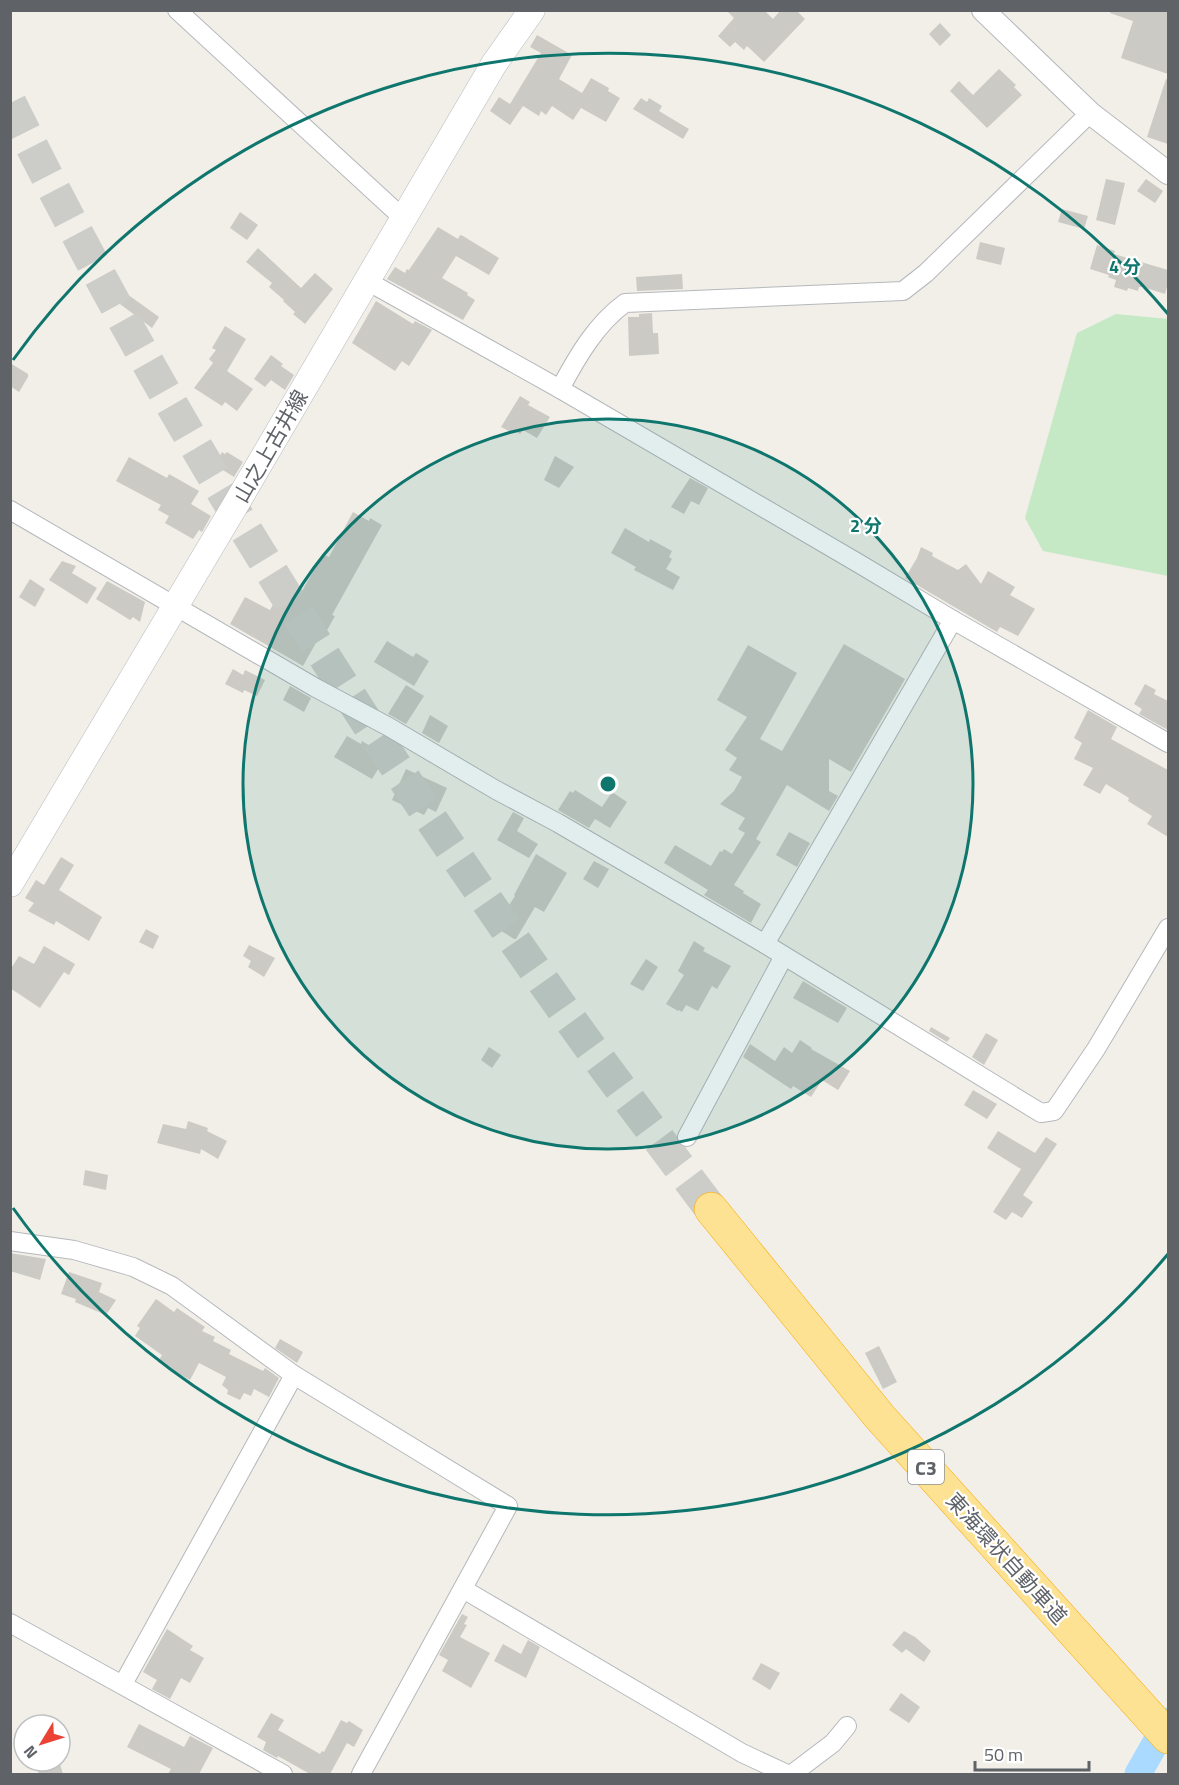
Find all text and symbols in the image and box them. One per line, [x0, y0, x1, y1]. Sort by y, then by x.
text: 4 分 [1109, 253, 1141, 280]
street label: 山之上古井線 [225, 383, 315, 509]
text: 2 分 [850, 512, 882, 539]
centre of rings [598, 774, 618, 794]
road number: C3 [908, 1450, 944, 1484]
street label: 東海環状自動車道 [939, 1485, 1075, 1631]
north arrow [12, 1713, 72, 1773]
scale bar [975, 1734, 1089, 1772]
text: N [17, 1740, 43, 1764]
text: 50 m [984, 1741, 1023, 1768]

